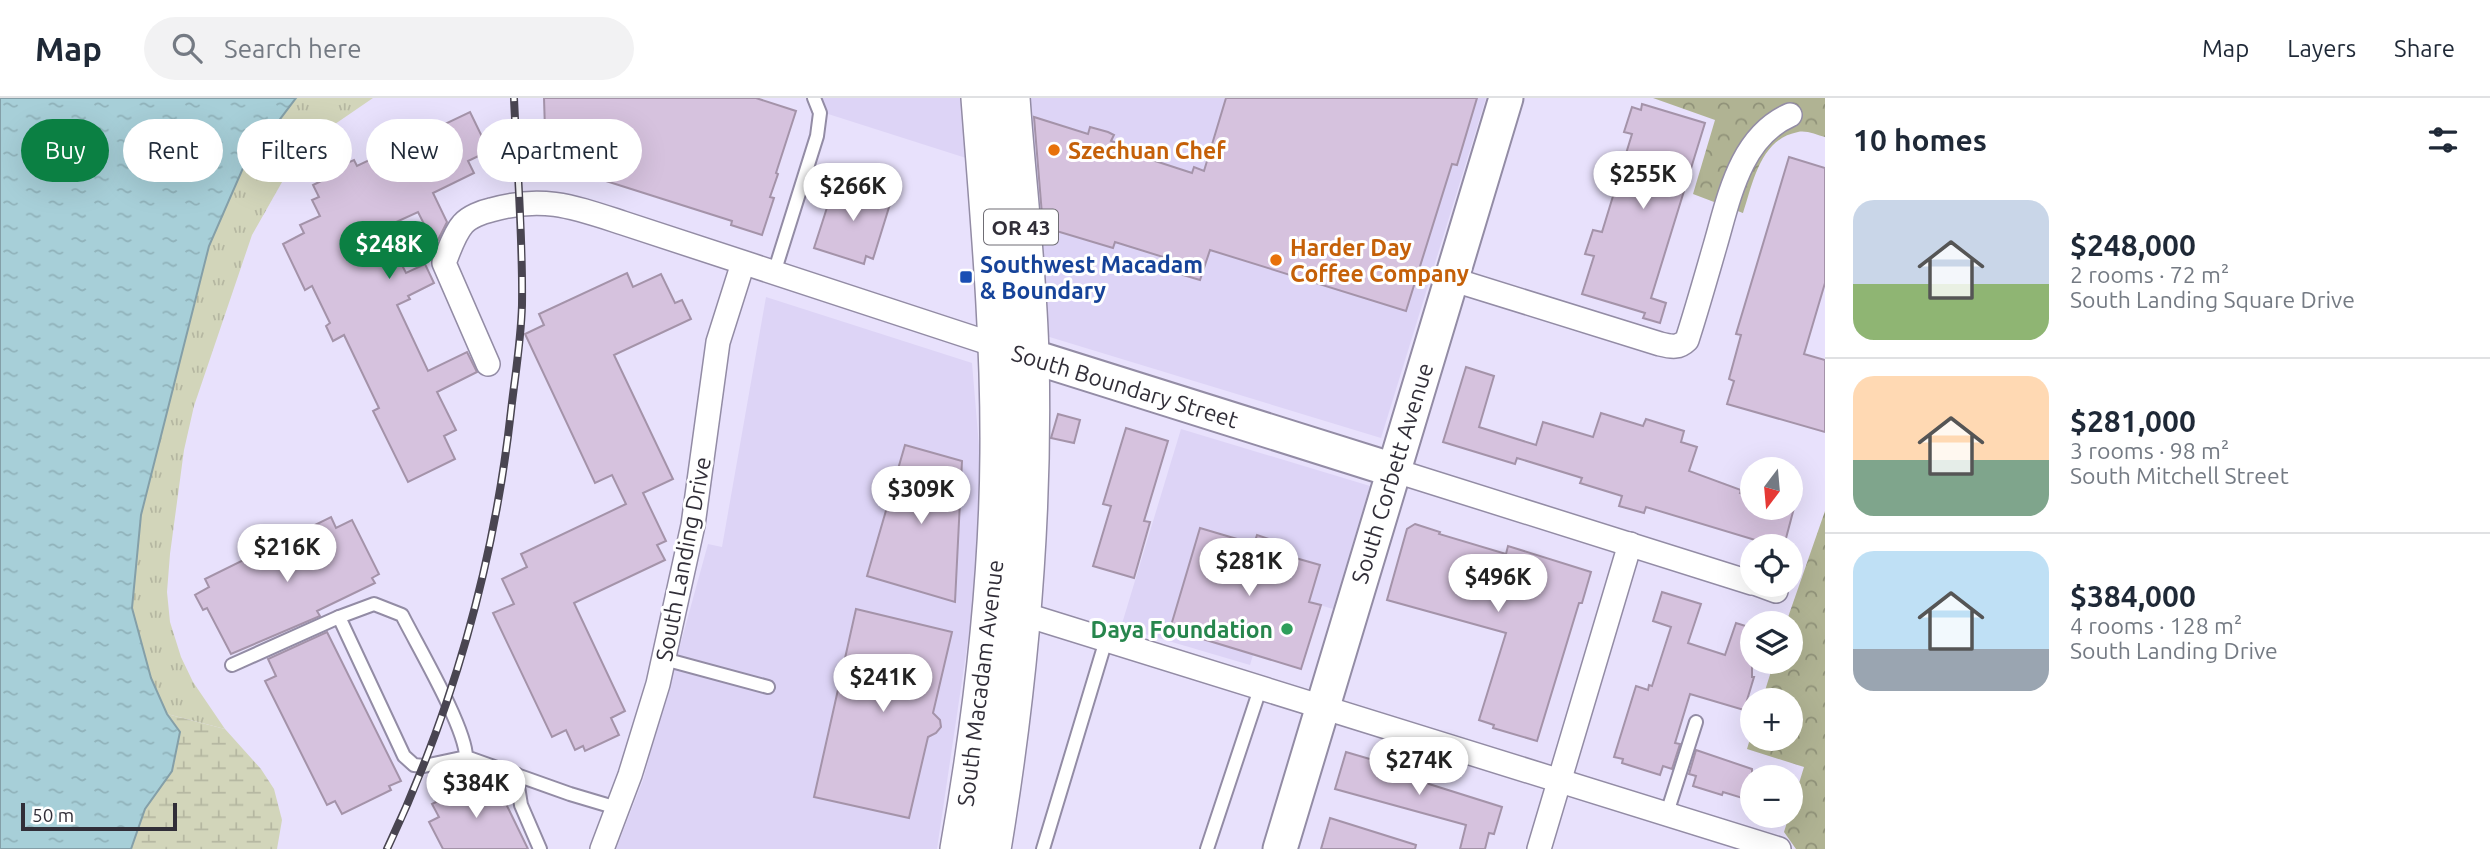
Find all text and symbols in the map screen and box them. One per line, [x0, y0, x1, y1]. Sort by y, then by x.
search box [144, 17, 634, 80]
icon: search [168, 29, 206, 67]
text: Map [35, 30, 102, 67]
text: Search here [224, 34, 362, 63]
text: Map [2202, 35, 2249, 62]
text: Layers [2287, 35, 2356, 62]
text: Share [2394, 35, 2455, 62]
chip: Buy [21, 119, 109, 182]
chip: Rent [123, 119, 223, 182]
chip: Filters [237, 119, 352, 182]
chip: New [366, 119, 463, 182]
chip: Apartment [477, 119, 642, 182]
icon: filters [2424, 121, 2462, 159]
text: 10 homes [1853, 123, 1987, 157]
place label: Szechuan Chef [1068, 138, 1226, 163]
marker: Szechuan Chef [1046, 142, 1062, 158]
pin: $255K [1594, 152, 1692, 211]
text: $255K [1609, 161, 1677, 186]
pin: $266K [804, 164, 902, 223]
text: $266K [819, 173, 887, 198]
road number: OR 43 [984, 209, 1058, 244]
pin: $248K [340, 222, 438, 281]
icon: home [1909, 228, 1993, 312]
text: $248,000 [2070, 228, 2196, 262]
text: $248K [355, 231, 423, 256]
place label: Harder Day Coffee Company [1290, 235, 1469, 286]
place label: Southwest Macadam & Boundary [980, 252, 1203, 303]
marker: Harder Day Coffee Company [1268, 252, 1284, 268]
text: 2 rooms · 72 m² [2070, 262, 2229, 287]
marker: Southwest Macadam & Boundary [958, 269, 974, 285]
text: South Landing Square Drive [2070, 287, 2355, 312]
street label: South Boundary Street [1009, 340, 1241, 432]
street label: South Corbett Avenue [1347, 360, 1437, 586]
icon: home [1909, 404, 1993, 488]
text: $281,000 [2070, 404, 2196, 438]
text: 3 rooms · 98 m² [2070, 438, 2229, 463]
street label: South Landing Drive [651, 455, 715, 663]
north arrow [1740, 457, 1802, 520]
map controls [1740, 457, 1803, 828]
text: South Mitchell Street [2070, 463, 2289, 488]
pin: $309K [872, 466, 970, 526]
text: $309K [887, 476, 955, 501]
pin: $216K [238, 524, 336, 584]
text: $216K [253, 534, 321, 559]
button: locate [1740, 534, 1803, 597]
pin: $281K [1200, 538, 1298, 598]
text: $281K [1215, 548, 1283, 573]
pin: $496K [1449, 554, 1547, 614]
street label: South Macadam Avenue [952, 558, 1008, 808]
text: $496K [1464, 564, 1532, 589]
icon: home [1909, 579, 1993, 663]
text: $384,000 [2070, 579, 2196, 613]
button: layers [1740, 611, 1803, 674]
text: 4 rooms · 128 m² [2070, 613, 2242, 638]
place label: Daya Foundation [1091, 617, 1273, 642]
marker: Daya Foundation [1279, 621, 1295, 637]
text: South Landing Drive [2070, 638, 2278, 663]
pin: $241K [834, 654, 932, 714]
text: $241K [849, 664, 917, 689]
button: + [1740, 688, 1803, 751]
pin: $274K [1370, 738, 1468, 797]
text: $274K [1385, 747, 1453, 772]
pin: $384K [427, 760, 525, 820]
button: − [1740, 765, 1803, 828]
text: $384K [442, 770, 510, 795]
scale bar [21, 800, 177, 832]
text: 50 m [32, 804, 74, 826]

